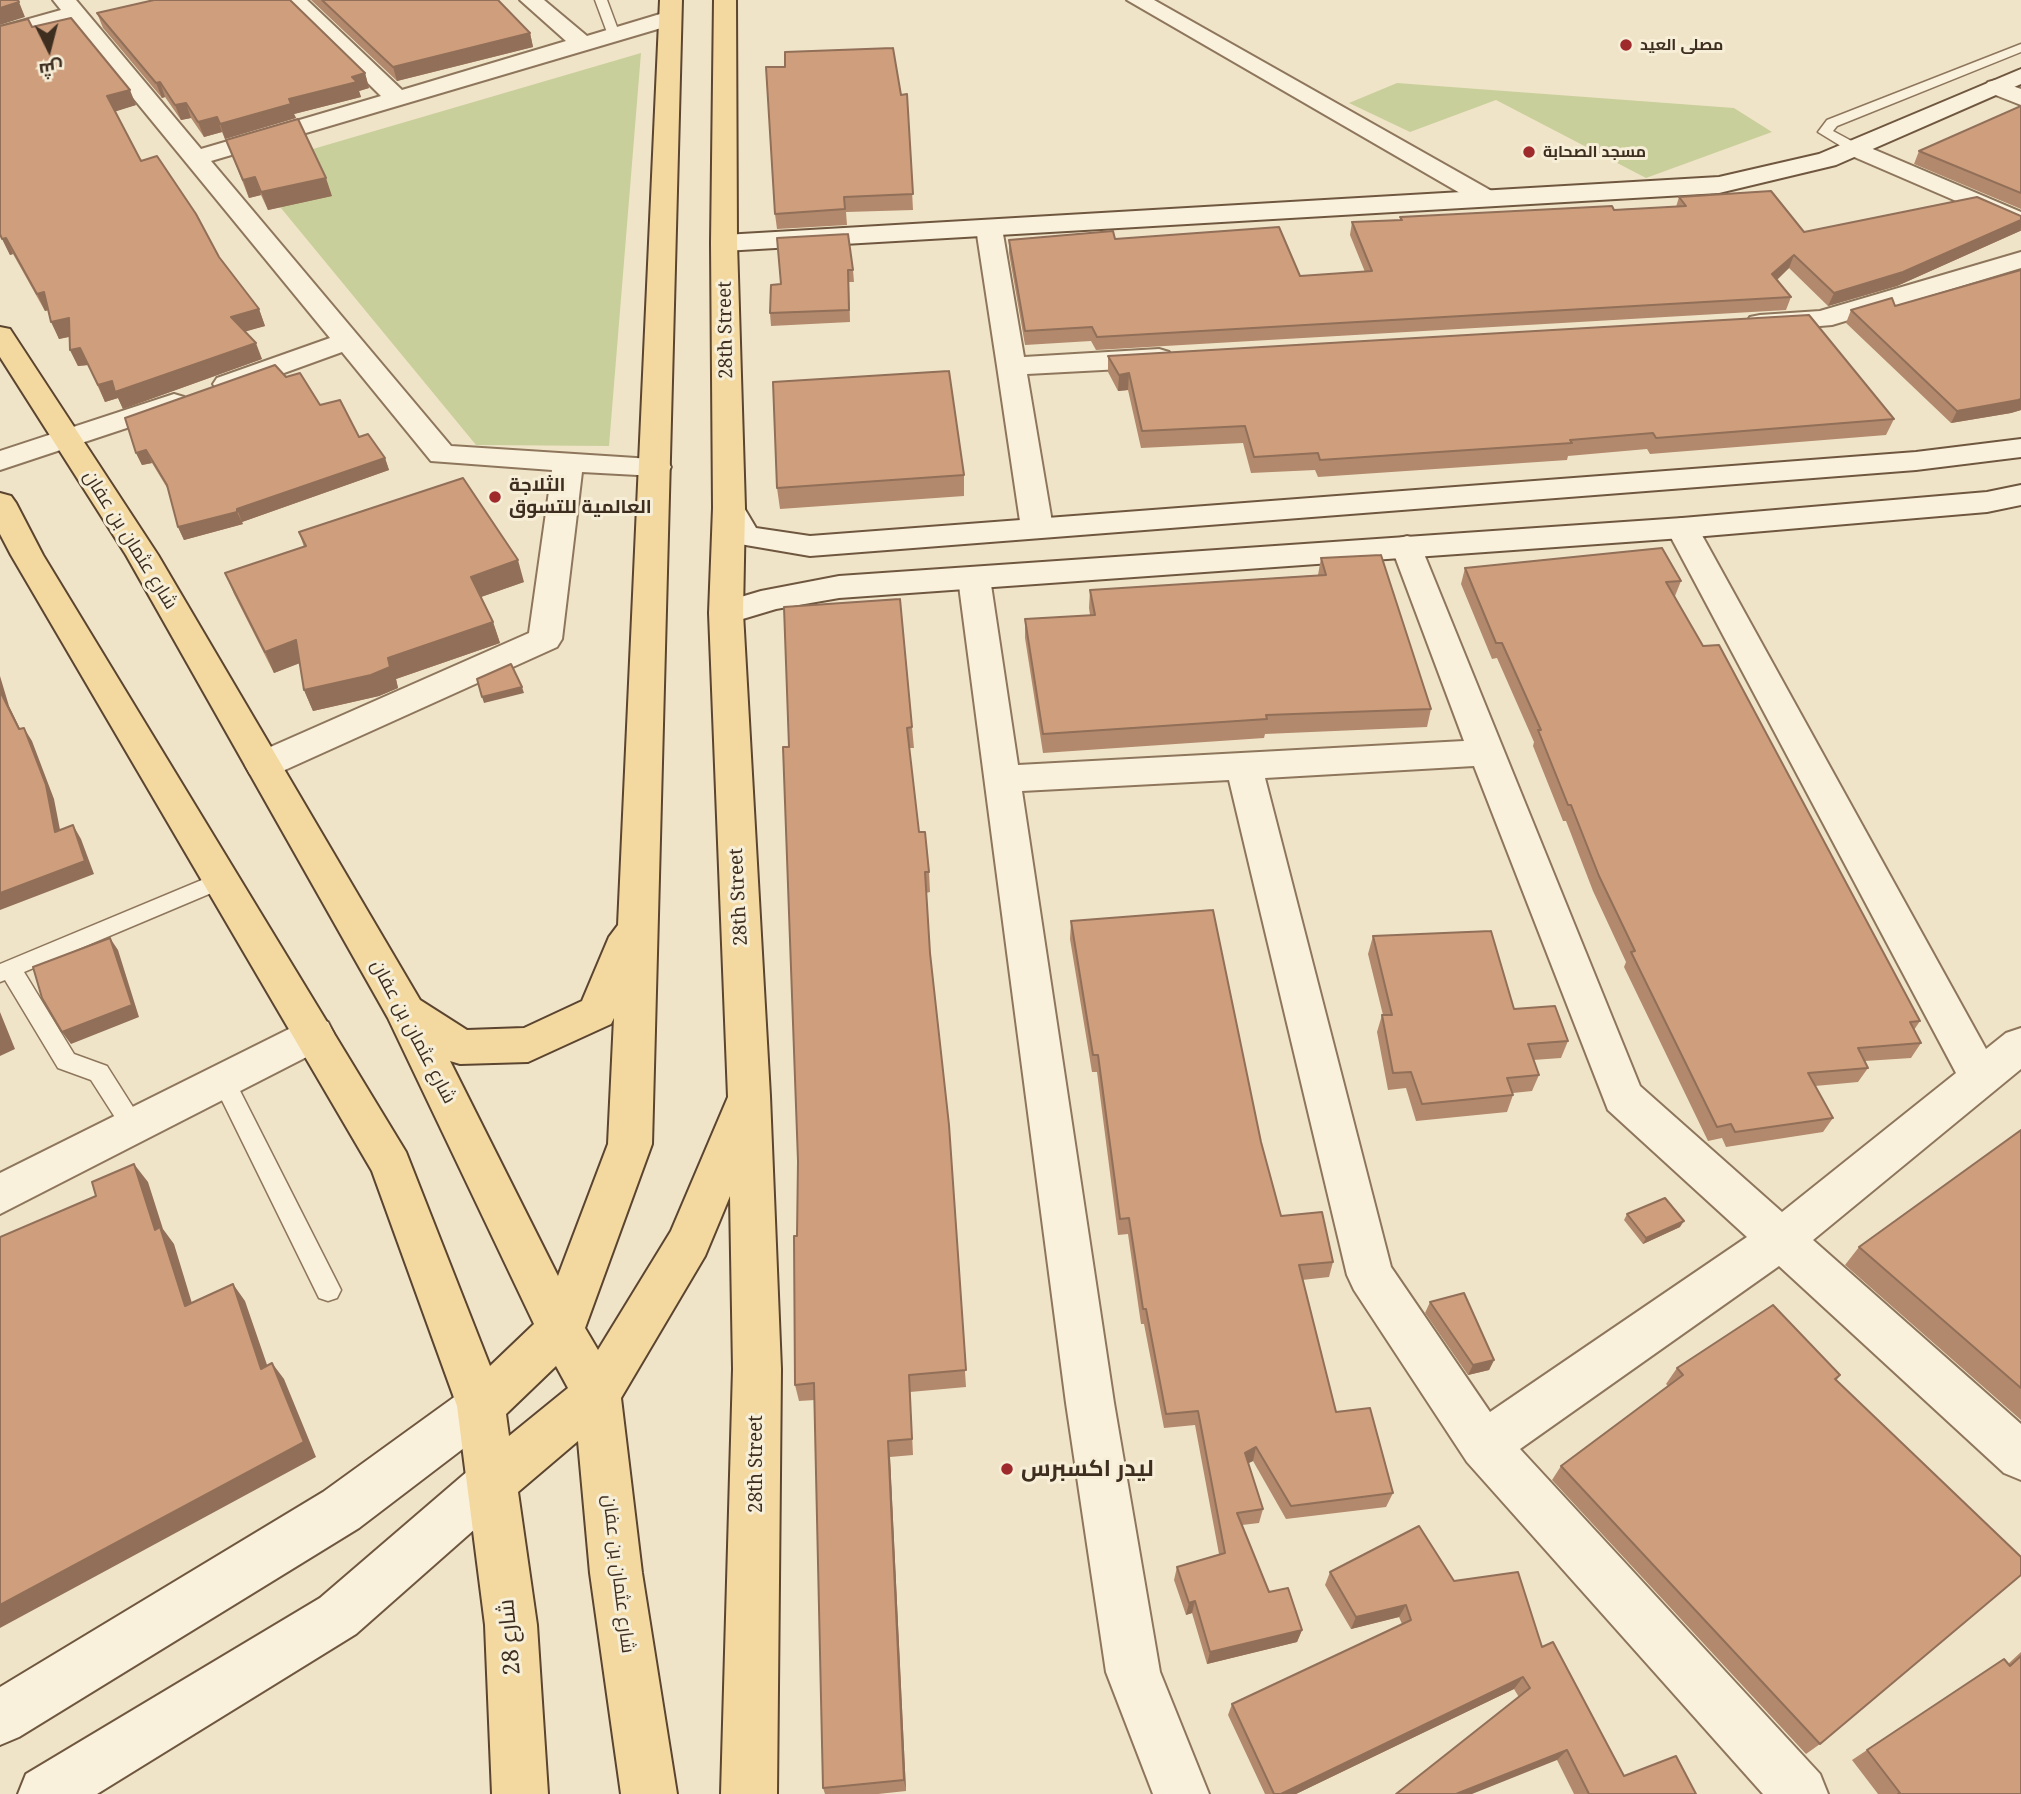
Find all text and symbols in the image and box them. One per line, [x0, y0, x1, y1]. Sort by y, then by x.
north arrow [14, 14, 84, 84]
place label: مصلى العيد [1640, 35, 1723, 55]
marker: مصلى العيد [1618, 37, 1634, 53]
text: ش [38, 56, 65, 84]
place label: مسجد الصحابة [1543, 142, 1646, 162]
marker: مسجد الصحابة [1521, 144, 1537, 160]
street label: 28th Street [714, 281, 738, 379]
street label: شارع عثمان بن عفان [78, 466, 182, 614]
place label: الثلاجة العالمية للتسوق [509, 475, 652, 519]
marker: الثلاجة العالمية للتسوق [487, 489, 503, 505]
street label: 28th Street [725, 848, 753, 946]
street label: شارع عثمان بن عفان [365, 956, 461, 1108]
street label: 28th Street [746, 1415, 768, 1513]
place label: ليدر اكسبرس [1021, 1455, 1154, 1483]
marker: ليدر اكسبرس [999, 1461, 1015, 1477]
street label: شارع عثمان بن عفان [597, 1493, 639, 1655]
street label: شارع 28 [493, 1598, 527, 1676]

